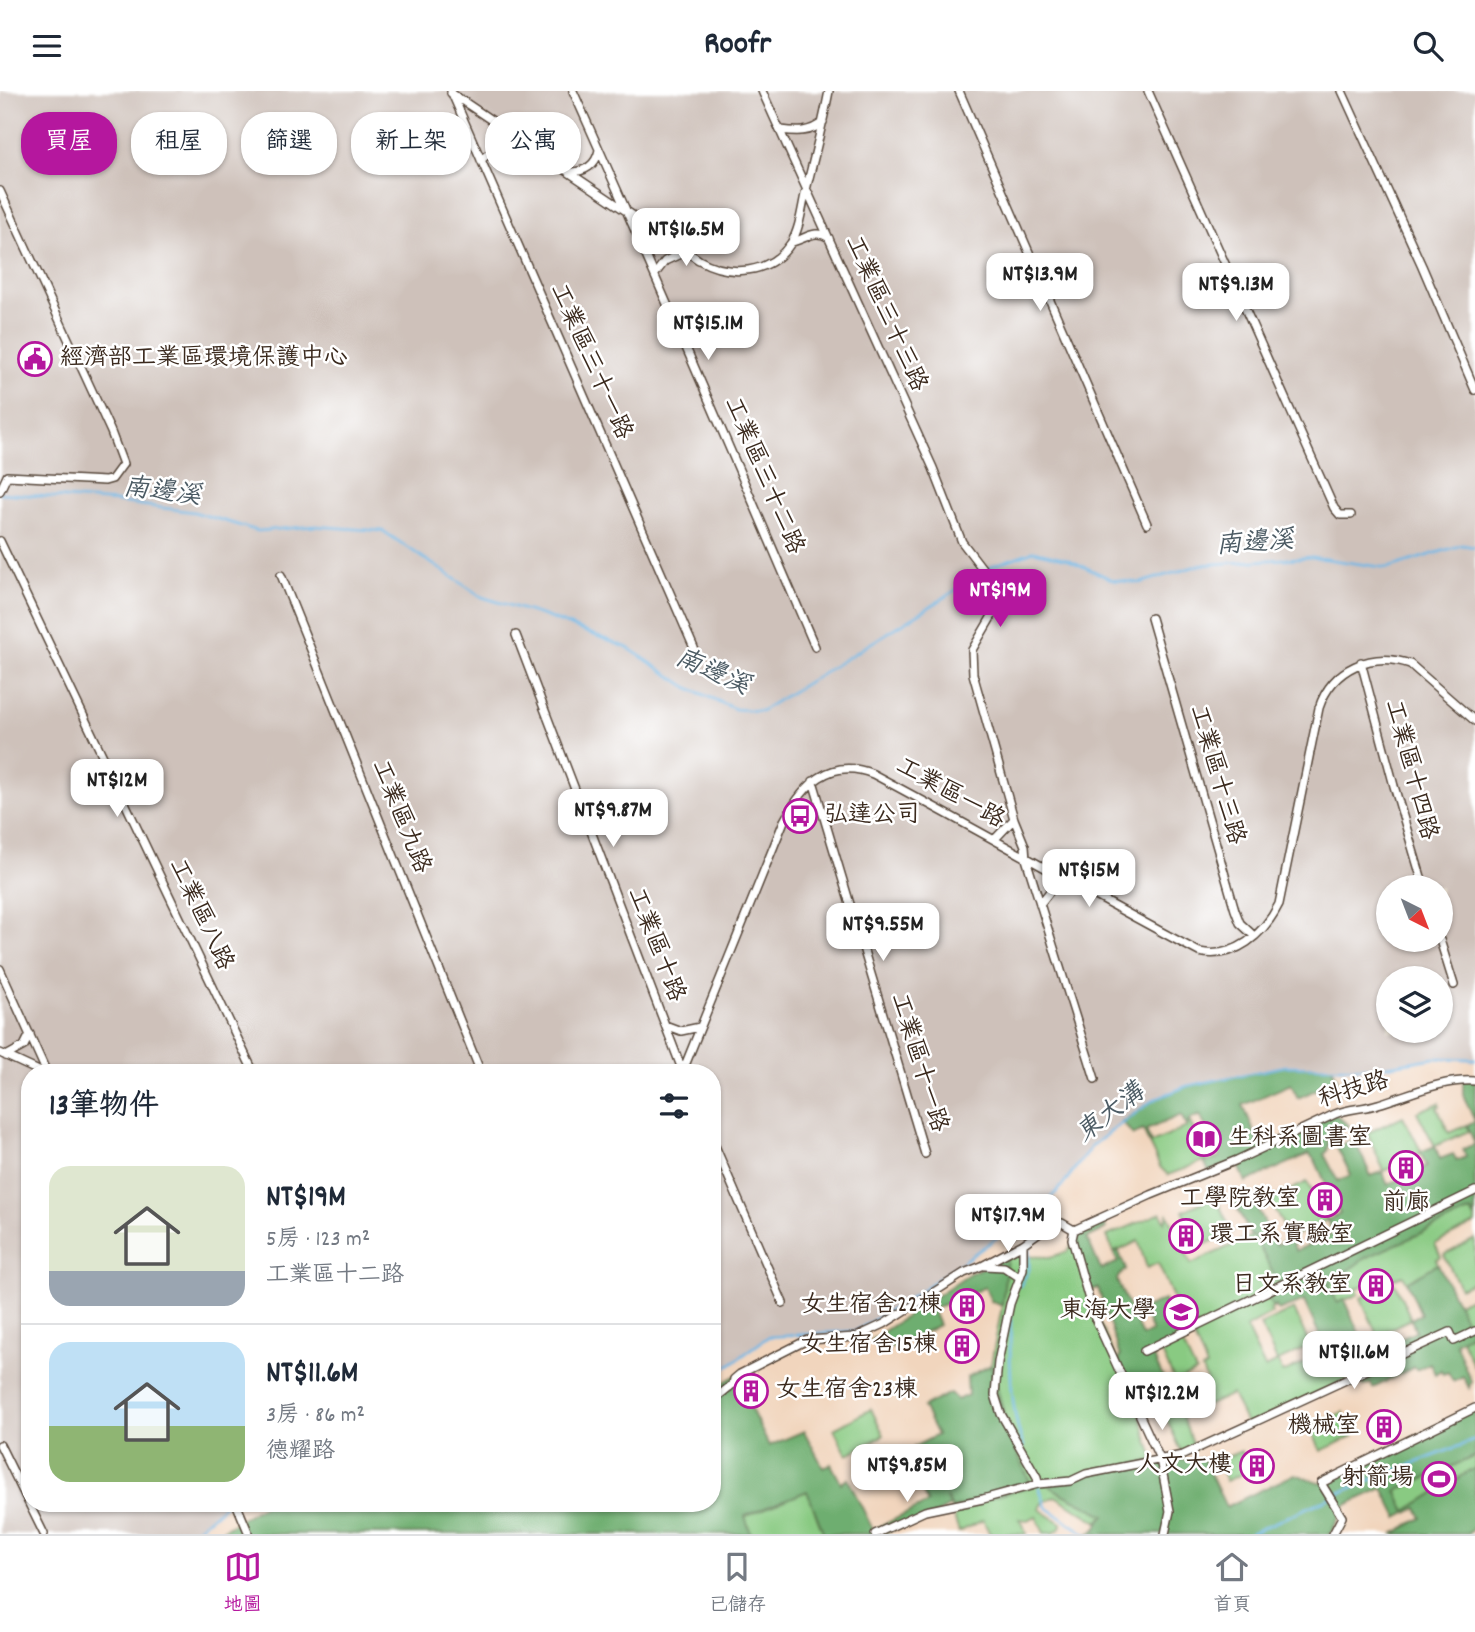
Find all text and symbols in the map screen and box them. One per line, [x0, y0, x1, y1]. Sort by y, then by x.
text: Roofr [704, 23, 771, 69]
icon: menu [28, 27, 66, 65]
icon: search [1409, 27, 1447, 65]
chip: 買屋 [21, 112, 117, 175]
chip: 租屋 [131, 112, 227, 175]
chip: 篩選 [241, 112, 337, 175]
chip: 新上架 [351, 112, 471, 175]
chip: 公寓 [485, 112, 581, 175]
pin: NT$16.5M [614, 209, 758, 268]
text: NT$16.5M [648, 214, 724, 247]
street label: 工業區三十三路 [835, 230, 935, 398]
pin: NT$13.9M [968, 253, 1112, 313]
text: NT$13.9M [1002, 259, 1078, 292]
pin: NT$9.13M [1164, 264, 1308, 323]
text: NT$9.13M [1198, 269, 1274, 302]
street label: 工業區三十一路 [540, 278, 640, 446]
pin: NT$15.1M [636, 303, 780, 362]
text: NT$15.1M [673, 308, 743, 341]
public building icon: 經濟部工業區環境保護中心 [16, 340, 54, 378]
place label: 經濟部工業區環境保護中心 [60, 342, 348, 376]
street label: 工業區三十二路 [715, 392, 811, 560]
water label: 南邊溪 [121, 470, 205, 516]
water label: 南邊溪 [1215, 523, 1297, 565]
pin: NT$19M [943, 569, 1057, 629]
text: NT$19M [969, 575, 1031, 608]
water label: 南邊溪 [669, 640, 757, 707]
street label: 工業區十四路 [1375, 696, 1445, 844]
street label: 工業區十三路 [1180, 701, 1252, 849]
street label: 工業區一路 [889, 750, 1011, 838]
street label: 工業區九路 [362, 755, 438, 879]
pin: NT$12M [60, 759, 174, 819]
text: NT$12M [87, 765, 147, 798]
pin: NT$9.87M [541, 789, 685, 849]
text: NT$9.87M [574, 795, 652, 828]
bus stop icon: 弘達公司 [781, 797, 819, 835]
place label: 弘達公司 [824, 799, 920, 833]
pin: NT$15M [1032, 849, 1146, 909]
street label: 工業區八路 [159, 853, 241, 977]
text: NT$15M [1058, 855, 1120, 888]
north arrow [1376, 875, 1452, 952]
map controls [1376, 875, 1453, 1043]
street label: 工業區十路 [618, 883, 692, 1007]
pin: NT$9.55M [811, 903, 955, 963]
text: NT$9.55M [842, 909, 924, 942]
button: layers [1376, 966, 1453, 1043]
street label: 工業區十一路 [881, 989, 955, 1137]
street label: 科技路 [1315, 1064, 1393, 1118]
water label: 東大溝 [1069, 1074, 1155, 1153]
text: 13筆物件 [49, 1087, 159, 1130]
icon: filters [655, 1087, 693, 1125]
library icon: 生科系圖書室 [1185, 1120, 1223, 1158]
place label: 生科系圖書室 [1228, 1122, 1372, 1156]
building icon: 前廊 [1387, 1149, 1425, 1187]
text: NT$19M [266, 1178, 346, 1221]
building icon: 工學院教室 [1306, 1181, 1344, 1219]
place label: 工學院教室 [1180, 1183, 1300, 1217]
place label: 前廊 [1382, 1187, 1430, 1221]
icon: home [105, 1194, 189, 1278]
pin: NT$17.9M [936, 1195, 1080, 1254]
text: NT$17.9M [971, 1200, 1045, 1233]
building icon: 環工系實驗室 [1167, 1217, 1205, 1255]
place label: 環工系實驗室 [1210, 1219, 1354, 1253]
text: 5房 · 123 m² [266, 1224, 370, 1257]
text: 工業區十二路 [266, 1260, 404, 1293]
building icon: 日文系教室 [1357, 1267, 1395, 1305]
place label: 日文系教室 [1232, 1269, 1352, 1303]
building icon: 女生宿舍22棟 [948, 1287, 986, 1325]
place label: 女生宿舍22棟 [801, 1289, 943, 1323]
school or university icon: 東海大學 [1162, 1293, 1200, 1331]
place label: 東海大學 [1060, 1295, 1156, 1329]
building icon: 女生宿舍15棟 [943, 1327, 981, 1365]
place label: 女生宿舍15棟 [801, 1329, 938, 1363]
pin: NT$11.6M [1282, 1331, 1426, 1391]
text: NT$11.6M [1319, 1337, 1389, 1370]
text: NT$11.6M [266, 1354, 358, 1397]
icon: home [105, 1370, 189, 1454]
building icon: 女生宿舍23棟 [732, 1372, 770, 1410]
pin: NT$12.2M [1090, 1373, 1234, 1432]
place label: 女生宿舍23棟 [776, 1374, 918, 1408]
text: NT$12.2M [1125, 1378, 1199, 1411]
text: 3房 · 86 m² [266, 1400, 365, 1433]
building icon: 機械室 [1365, 1408, 1403, 1446]
place label: 機械室 [1288, 1410, 1360, 1444]
text: 德耀路 [266, 1436, 335, 1469]
pin: NT$9.85M [835, 1445, 979, 1504]
building icon: 人文大樓 [1238, 1447, 1276, 1485]
place label: 人文大樓 [1136, 1449, 1232, 1483]
text: NT$9.85M [867, 1450, 947, 1483]
sports icon: 射箭場 [1420, 1460, 1458, 1498]
place label: 射箭場 [1342, 1462, 1414, 1496]
tab: 地圖 [224, 1548, 262, 1620]
tab: 已儲存 [709, 1548, 766, 1620]
tab: 首頁 [1213, 1548, 1251, 1620]

